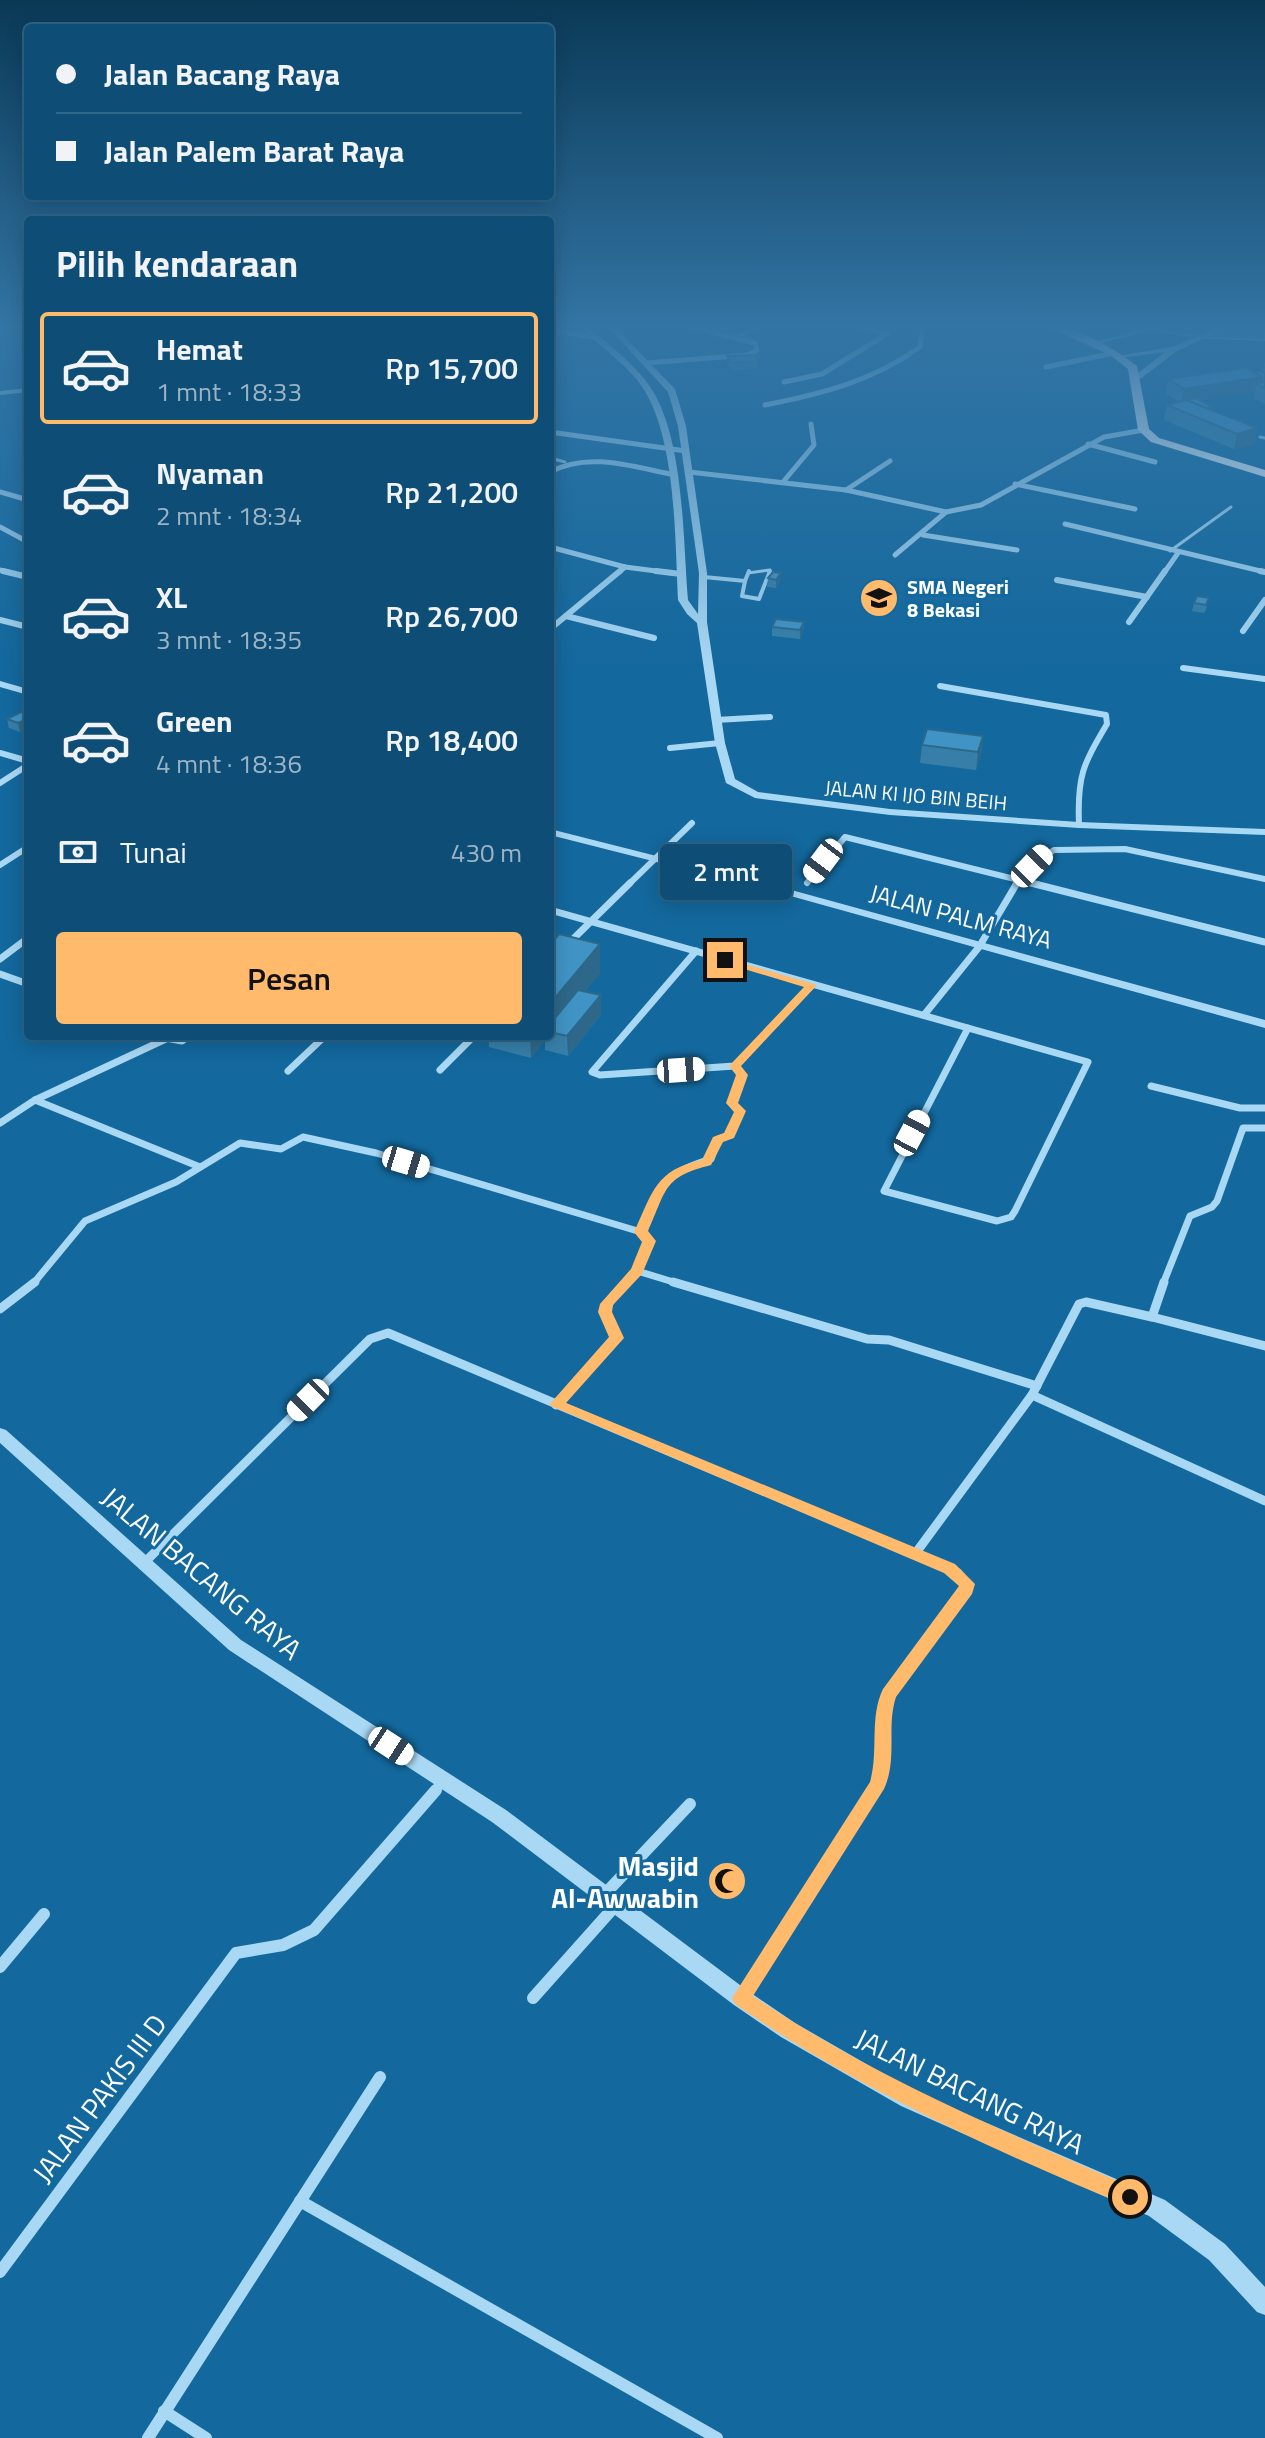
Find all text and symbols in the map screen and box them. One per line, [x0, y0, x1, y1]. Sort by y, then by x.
text: Jalan Bacang Raya [104, 51, 340, 97]
text: Jalan Palem Barat Raya [104, 128, 404, 174]
text: Pilih kendaraan [56, 236, 298, 291]
text: Hemat [156, 326, 243, 372]
icon: car [60, 332, 132, 404]
text: Rp 15,700 [385, 345, 518, 391]
text: 1 mnt · 18:33 [156, 372, 302, 411]
text: Nyaman [156, 450, 264, 496]
icon: car [60, 456, 132, 528]
text: Rp 21,200 [385, 469, 518, 515]
text: 2 mnt · 18:34 [156, 496, 302, 535]
place label: SMA Negeri 8 Bekasi [907, 571, 1009, 625]
text: XL [156, 574, 187, 620]
school or university icon: SMA Negeri 8 Bekasi [858, 577, 900, 619]
icon: car [60, 580, 132, 652]
text: Rp 26,700 [385, 593, 518, 639]
text: 3 mnt · 18:35 [156, 620, 302, 659]
text: Green [156, 698, 233, 744]
icon: car [60, 704, 132, 776]
text: Rp 18,400 [385, 717, 518, 763]
text: 4 mnt · 18:36 [156, 744, 302, 783]
street label: JALAN KI IJO BIN BEIH [824, 772, 1008, 818]
text: Tunai [120, 829, 187, 875]
icon: cash [56, 830, 100, 874]
text: 430 m [451, 833, 522, 872]
car [799, 835, 847, 887]
car [1007, 840, 1057, 892]
callout: 2 mnt [659, 844, 791, 900]
text: 2 mnt [693, 852, 759, 891]
street label: JALAN PALM RAYA [866, 874, 1056, 958]
button: Pesan [56, 932, 522, 1024]
route end [707, 942, 743, 978]
car [656, 1056, 706, 1084]
car [890, 1106, 934, 1160]
car [380, 1144, 432, 1180]
car [283, 1375, 333, 1425]
street label: JALAN BACANG RAYA [92, 1476, 312, 1670]
car [364, 1723, 418, 1769]
place label: Masjid Al-Awwabin [551, 1844, 699, 1919]
mosque icon: Masjid Al-Awwabin [706, 1860, 748, 1902]
street label: JALAN PAKIS III D [21, 2005, 177, 2191]
street label: JALAN BACANG RAYA [848, 2017, 1092, 2165]
route start [1112, 2179, 1148, 2215]

